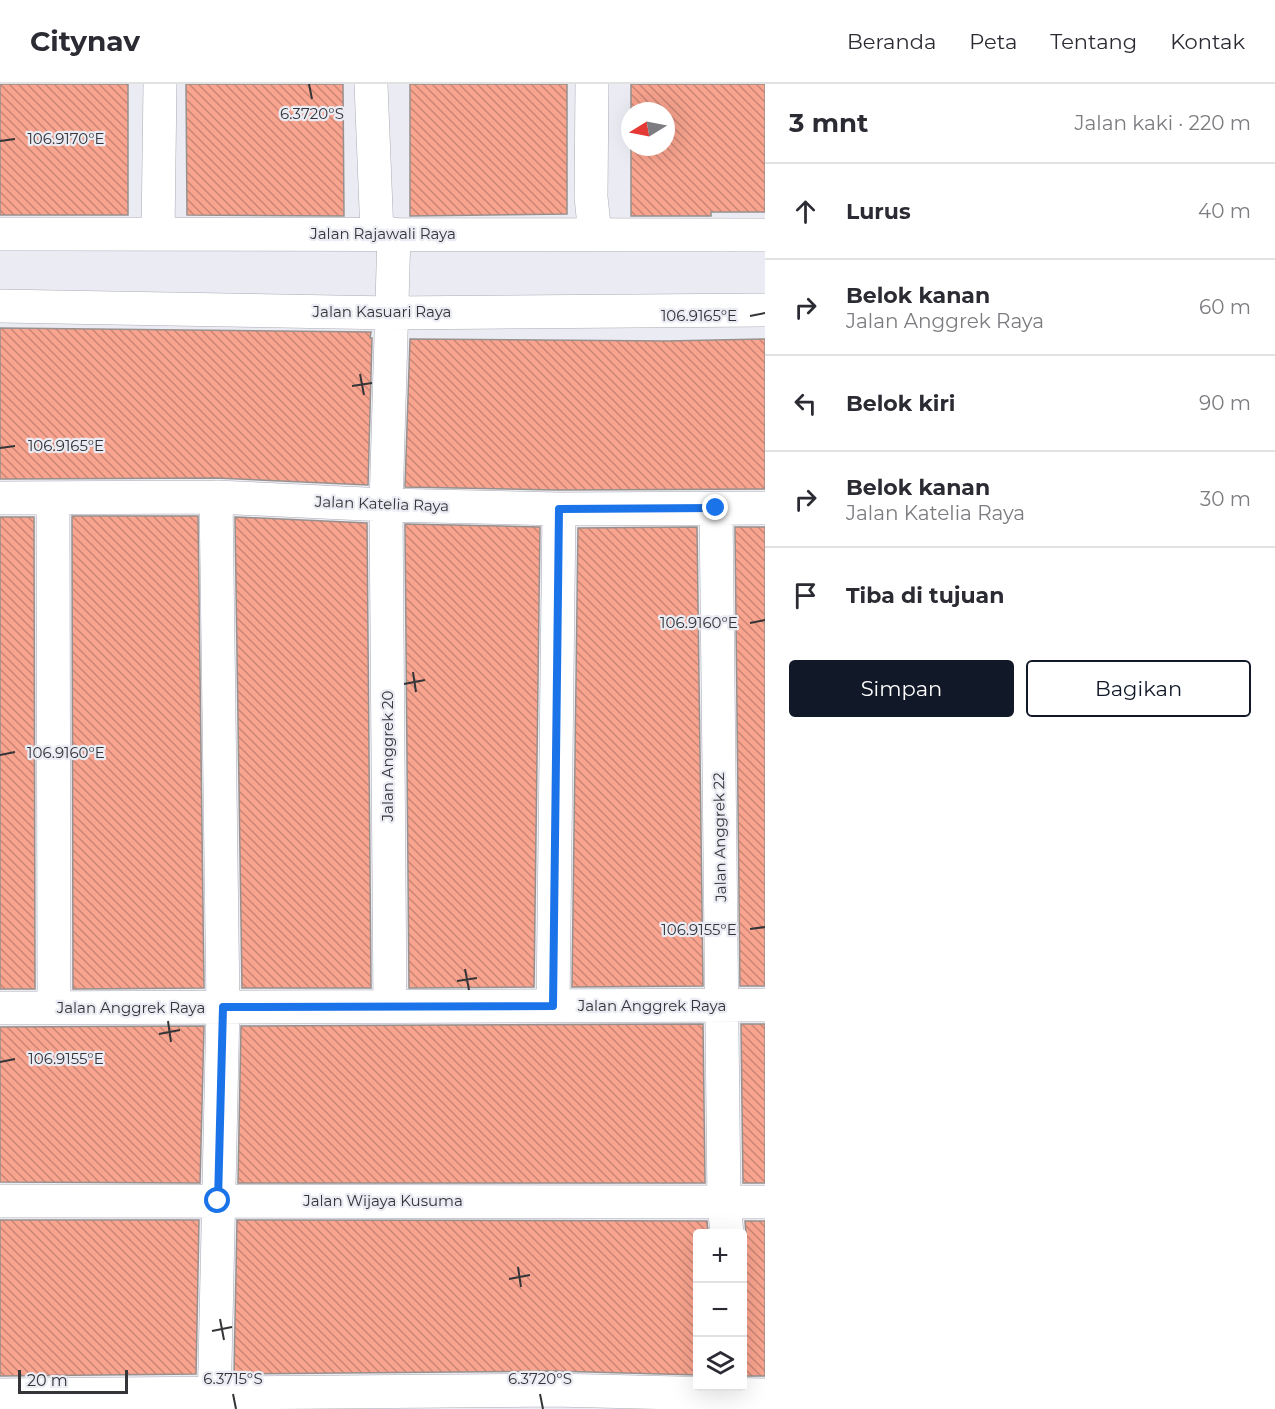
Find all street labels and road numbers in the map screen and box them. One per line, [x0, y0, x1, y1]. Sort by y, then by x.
street label: Jalan Rajawali Raya [309, 224, 456, 243]
street label: Jalan Kasuari Raya [312, 302, 451, 321]
street label: Jalan Katelia Raya [314, 492, 449, 515]
street label: Jalan Anggrek 20 [378, 690, 397, 822]
street label: Jalan Anggrek 22 [709, 772, 730, 903]
street label: Jalan Anggrek Raya [577, 996, 726, 1015]
street label: Jalan Anggrek Raya [56, 998, 205, 1017]
street label: Jalan Wijaya Kusuma [302, 1191, 463, 1210]

